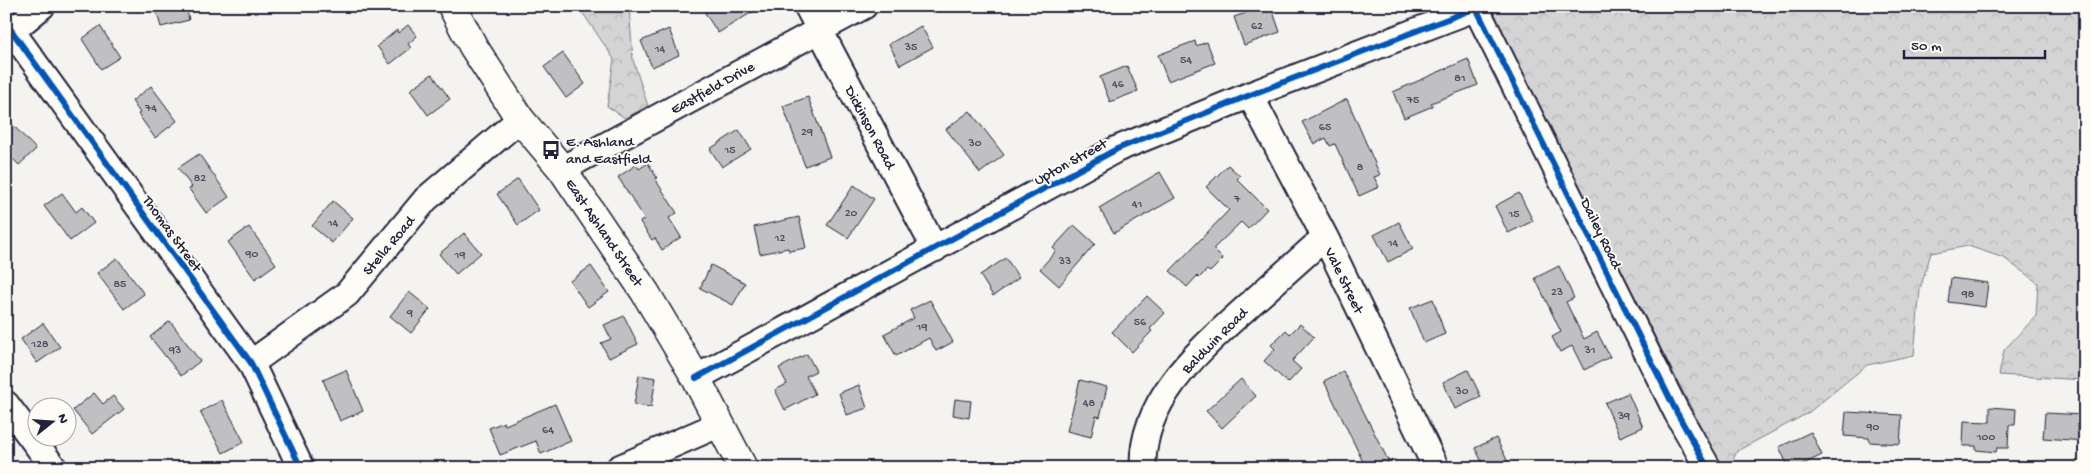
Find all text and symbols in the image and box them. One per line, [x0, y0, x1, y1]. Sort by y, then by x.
house number: 62 [1251, 20, 1263, 34]
scale bar [1904, 28, 2045, 60]
text: 50 m [1911, 38, 1942, 56]
house number: 35 [904, 41, 917, 55]
house number: 14 [654, 43, 666, 57]
house number: 54 [1180, 54, 1192, 68]
street label: Eastfield Drive [668, 58, 758, 119]
house number: 81 [1454, 72, 1466, 86]
house number: 46 [1112, 78, 1125, 92]
street label: Dickinson Road [839, 82, 899, 174]
house number: 75 [1406, 94, 1419, 108]
house number: 74 [144, 102, 157, 116]
house number: 65 [1319, 121, 1331, 135]
house number: 29 [801, 126, 813, 140]
place label: E. Ashland and Eastfield [566, 134, 652, 169]
street label: Upton Street [1031, 134, 1112, 190]
house number: 30 [967, 137, 982, 151]
bus stop icon: E. Ashland and Eastfield [540, 139, 562, 161]
house number: 15 [723, 144, 736, 158]
house number: 8 [1357, 161, 1364, 175]
house number: 82 [194, 172, 206, 186]
street label: East Ashland Street [561, 176, 647, 292]
street label: Thomas Street [137, 192, 206, 277]
house number: 7 [1233, 193, 1241, 207]
street label: Dailey Road [1575, 195, 1625, 273]
house number: 41 [1132, 198, 1142, 212]
house number: 20 [845, 207, 858, 221]
house number: 15 [1507, 208, 1520, 222]
street label: Stella Road [359, 212, 420, 280]
house number: 14 [327, 217, 339, 231]
house number: 12 [774, 232, 785, 246]
house number: 14 [1387, 237, 1399, 251]
street label: Vale Street [1319, 244, 1368, 319]
house number: 90 [245, 248, 259, 262]
house number: 19 [454, 249, 465, 263]
house number: 33 [1058, 255, 1071, 269]
house number: 85 [114, 278, 126, 292]
house number: 23 [1551, 286, 1563, 300]
house number: 98 [1961, 288, 1975, 302]
street label: Baldwin Road [1178, 304, 1253, 379]
house number: 9 [406, 307, 413, 321]
house number: 56 [1134, 316, 1147, 330]
house number: 19 [916, 321, 927, 335]
house number: 128 [30, 338, 49, 352]
house number: 93 [168, 344, 181, 358]
house number: 31 [1583, 344, 1596, 358]
house number: 30 [1454, 385, 1469, 399]
north arrow [28, 396, 78, 446]
house number: 48 [1083, 397, 1096, 411]
house number: 39 [1617, 410, 1630, 424]
text: N [53, 412, 72, 426]
house number: 90 [1866, 421, 1880, 435]
house number: 64 [542, 424, 554, 438]
house number: 100 [1976, 431, 1995, 445]

